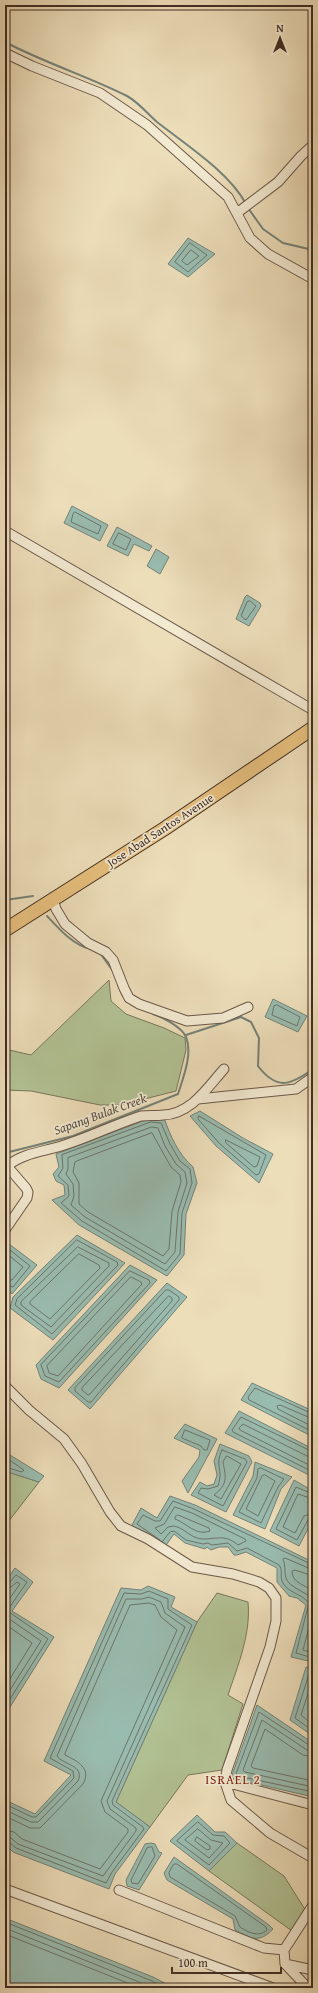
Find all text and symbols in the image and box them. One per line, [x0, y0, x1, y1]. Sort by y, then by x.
north arrow [260, 18, 300, 58]
text: N [276, 20, 284, 36]
street label: Jose Abad Santos Avenue [102, 789, 217, 872]
water label: Sapang Bulak Creek [51, 1088, 149, 1140]
district label: ISRAEL 2 [205, 1770, 261, 1789]
scale bar [172, 1949, 281, 1975]
text: 100 m [178, 1954, 208, 1971]

